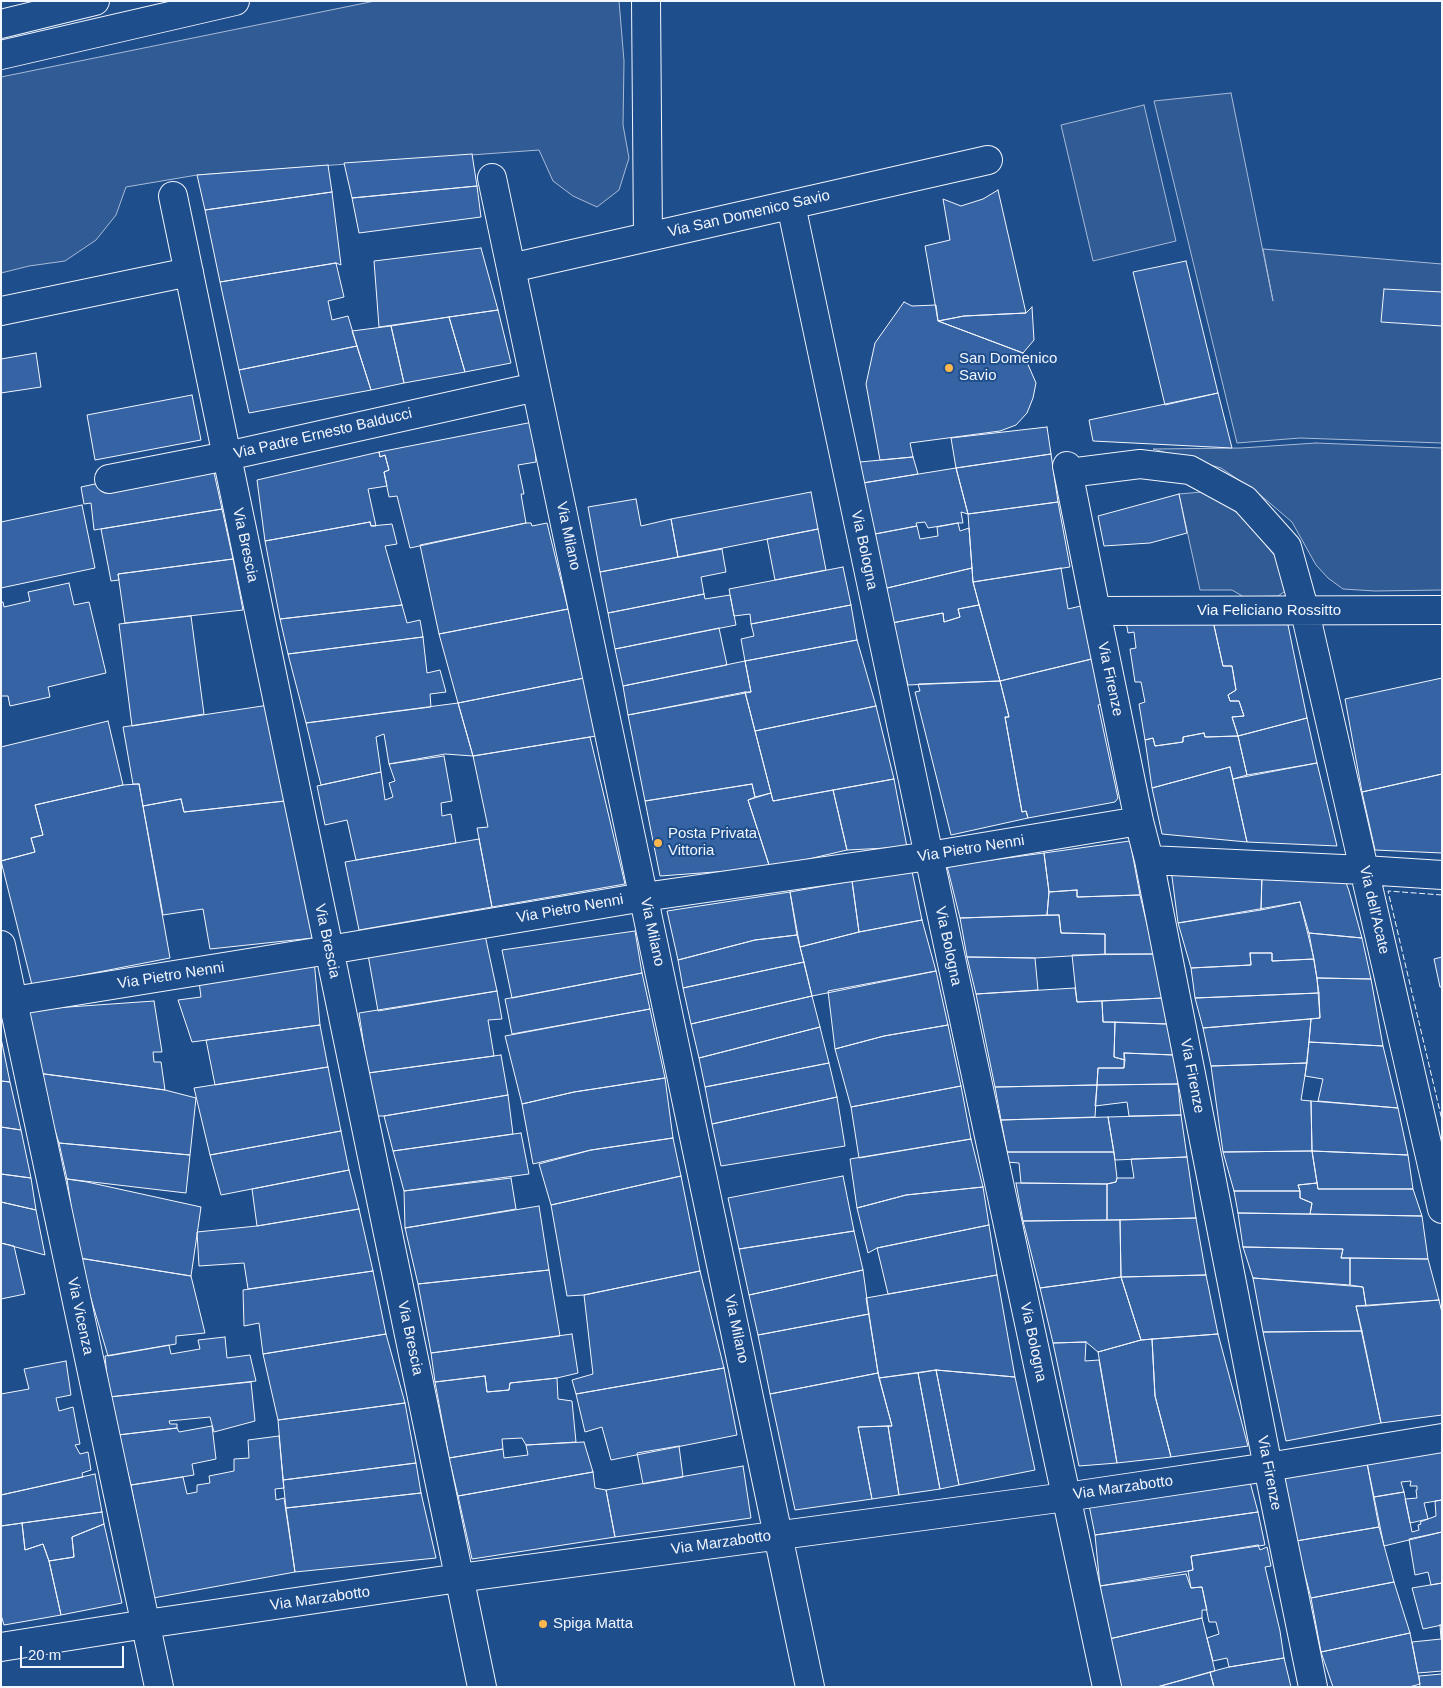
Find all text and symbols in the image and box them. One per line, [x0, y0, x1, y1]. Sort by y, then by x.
street label: Via San Domenico Savio [666, 187, 832, 241]
place label: San Domenico Savio [959, 350, 1057, 385]
marker: San Domenico Savio [943, 362, 955, 374]
street label: Via Padre Ernesto Balducci [232, 405, 414, 463]
street label: Via Milano [552, 500, 584, 572]
street label: Via Brescia [228, 506, 262, 584]
street label: Via Bologna [847, 509, 881, 591]
street label: Via Feliciano Rossitto [1197, 602, 1341, 620]
street label: Via Firenze [1093, 640, 1127, 718]
place label: Posta Privata Vittoria [668, 825, 757, 860]
street label: Via Pietro Nenni [916, 832, 1026, 866]
marker: Posta Privata Vittoria [652, 837, 664, 849]
street label: Via dell'Acate [1355, 864, 1393, 956]
street label: Via Pietro Nenni [515, 891, 625, 927]
street label: Via Milano [636, 896, 668, 968]
street label: Via Brescia [310, 902, 344, 980]
street label: Via Bologna [931, 905, 965, 987]
street label: Via Pietro Nenni [116, 959, 226, 993]
street label: Via Firenze [1176, 1037, 1208, 1115]
street label: Via Vicenza [63, 1276, 97, 1356]
street label: Via Milano [720, 1293, 752, 1365]
street label: Via Brescia [393, 1299, 427, 1377]
street label: Via Bologna [1016, 1301, 1050, 1383]
street label: Via Firenze [1253, 1434, 1285, 1512]
street label: Via Marzabotto [1072, 1472, 1174, 1504]
street label: Via Marzabotto [670, 1527, 772, 1559]
street label: Via Marzabotto [269, 1583, 371, 1615]
place label: Spiga Matta [553, 1615, 633, 1633]
marker: Spiga Matta [537, 1618, 549, 1630]
scale bar [22, 1636, 126, 1668]
text: 20 m [28, 1646, 61, 1663]

